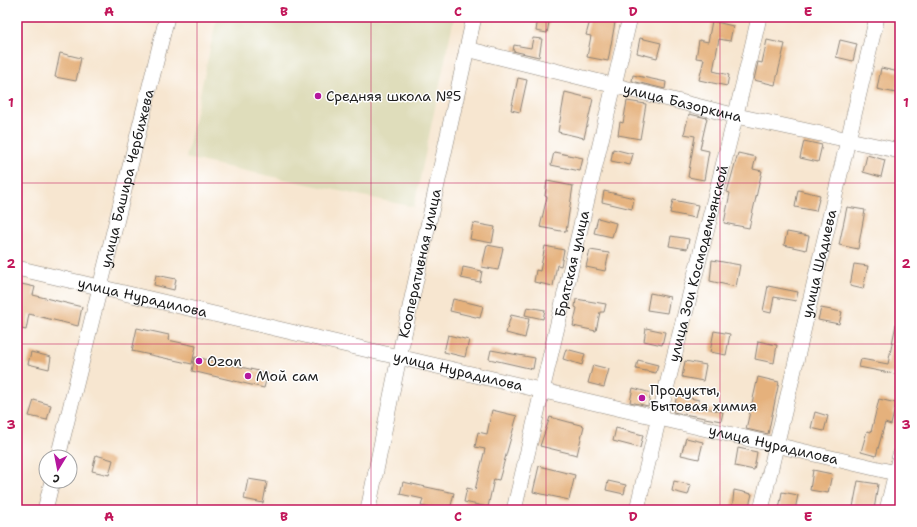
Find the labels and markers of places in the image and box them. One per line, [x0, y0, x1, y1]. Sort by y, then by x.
place label: Средняя школа №5 [326, 87, 461, 105]
marker: Средняя школа №5 [313, 91, 323, 101]
place label: Ozon [207, 352, 242, 370]
marker: Ozon [194, 356, 204, 366]
place label: Мой сам [256, 367, 318, 385]
marker: Мой сам [243, 371, 253, 381]
place label: Продукты, Бытовая химия [650, 381, 757, 415]
marker: Продукты, Бытовая химия [637, 393, 647, 403]

